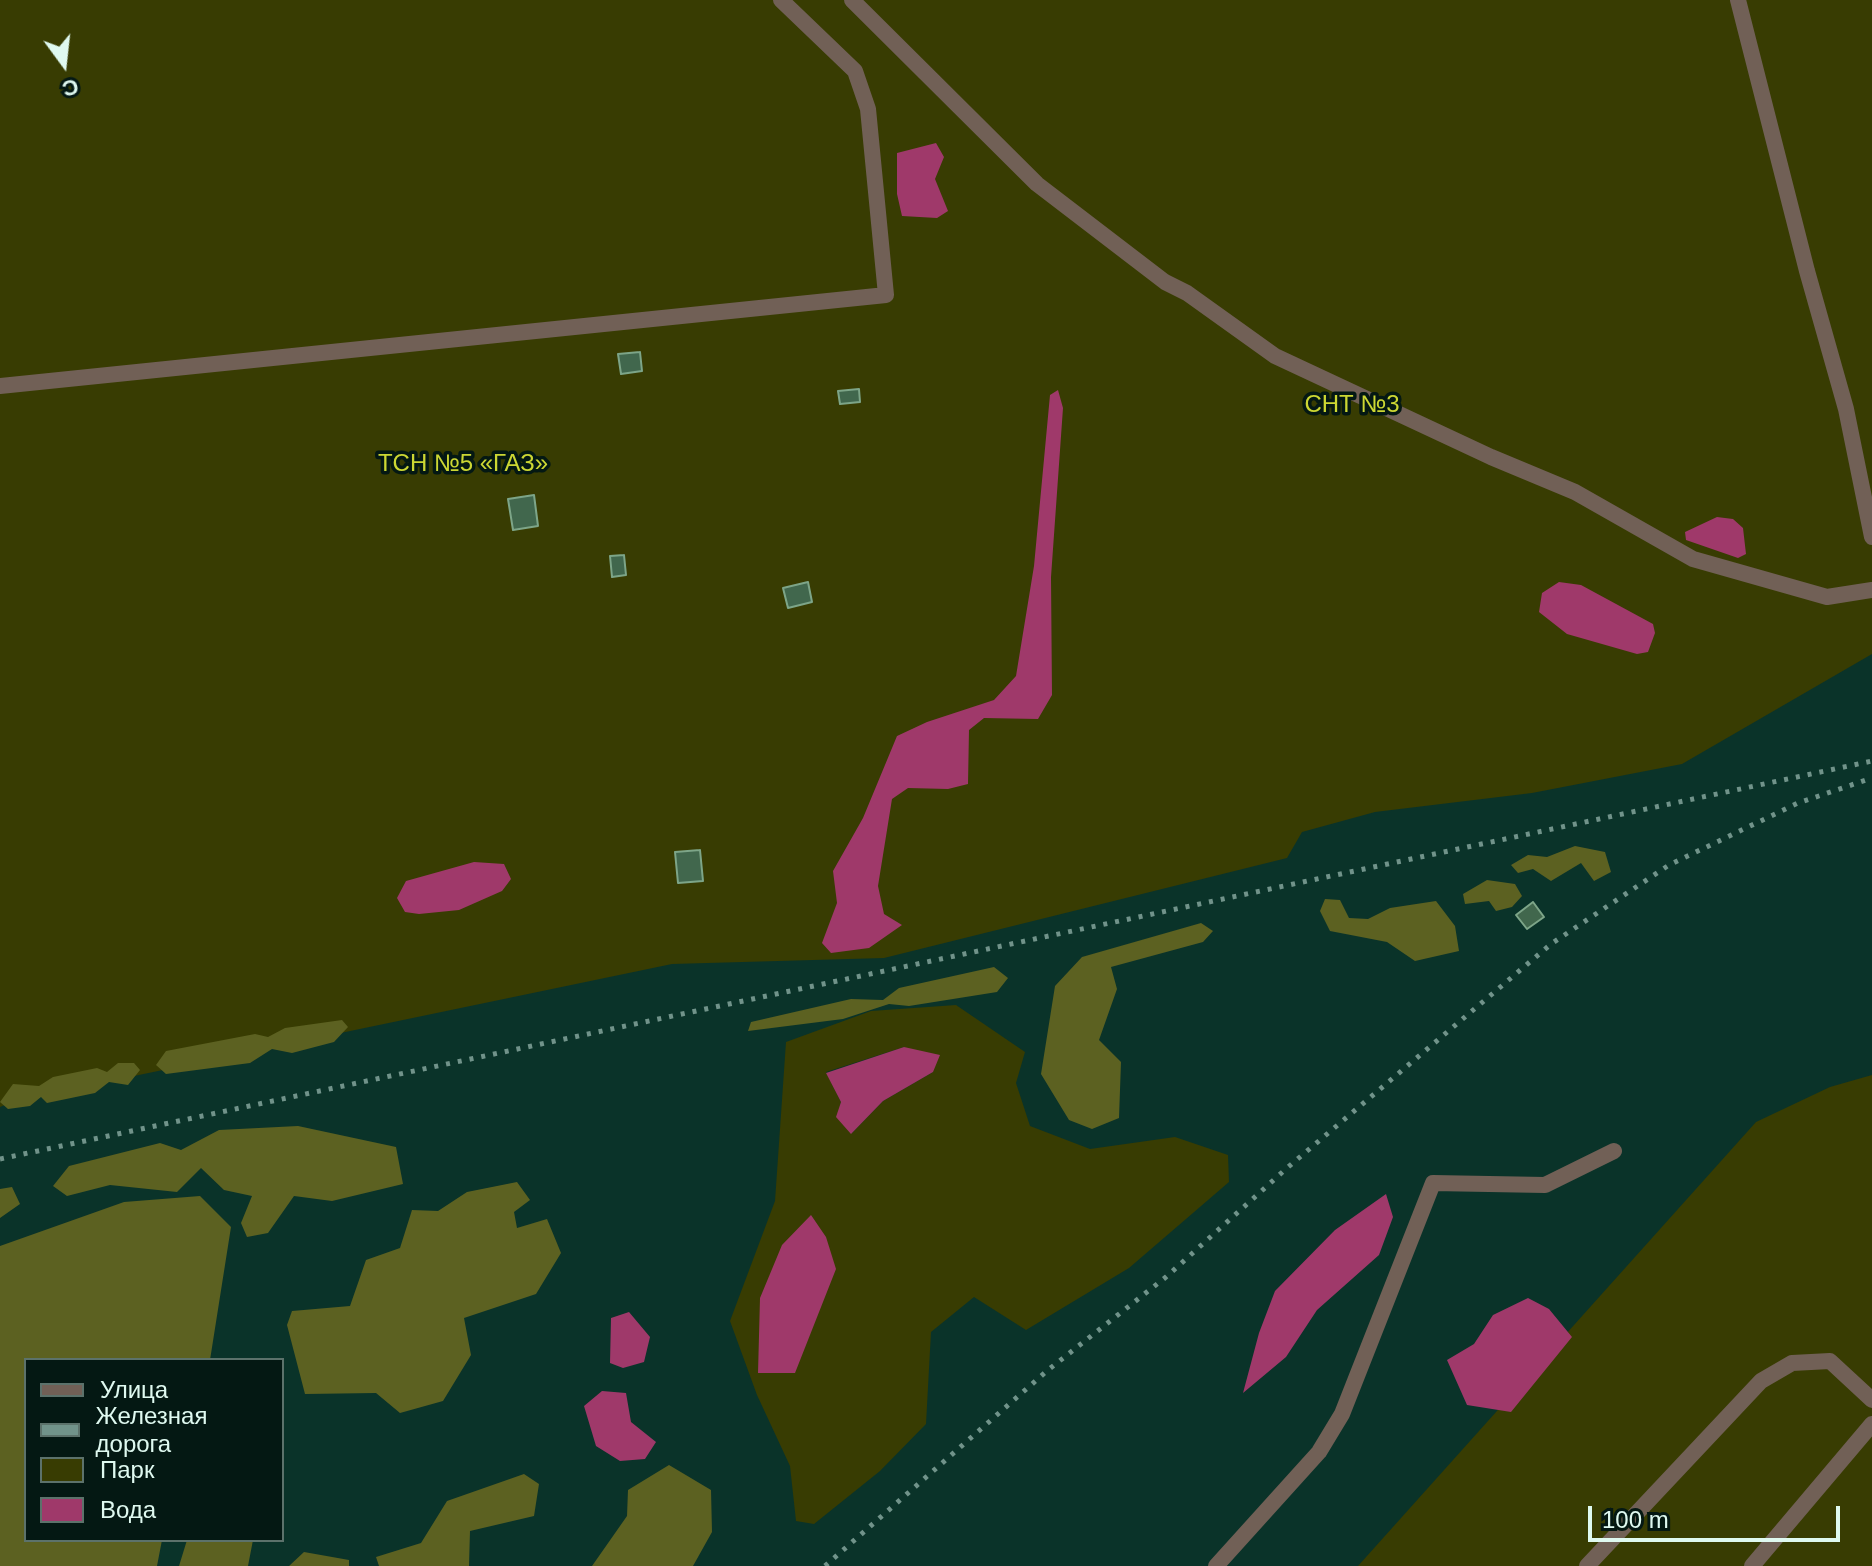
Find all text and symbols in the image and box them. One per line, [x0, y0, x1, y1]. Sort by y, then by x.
north arrow [24, 24, 104, 104]
text: С [59, 74, 81, 102]
park label: СНТ №3 [1304, 391, 1400, 419]
park label: ТСН №5 «ГАЗ» [378, 450, 548, 478]
legend [24, 1358, 284, 1542]
text: Улица [100, 1376, 168, 1403]
text: Железная дорога [96, 1402, 207, 1457]
text: Парк [100, 1456, 154, 1483]
scale bar [1592, 1490, 1844, 1540]
text: Вода [100, 1496, 156, 1523]
text: 100 m [1602, 1506, 1669, 1533]

